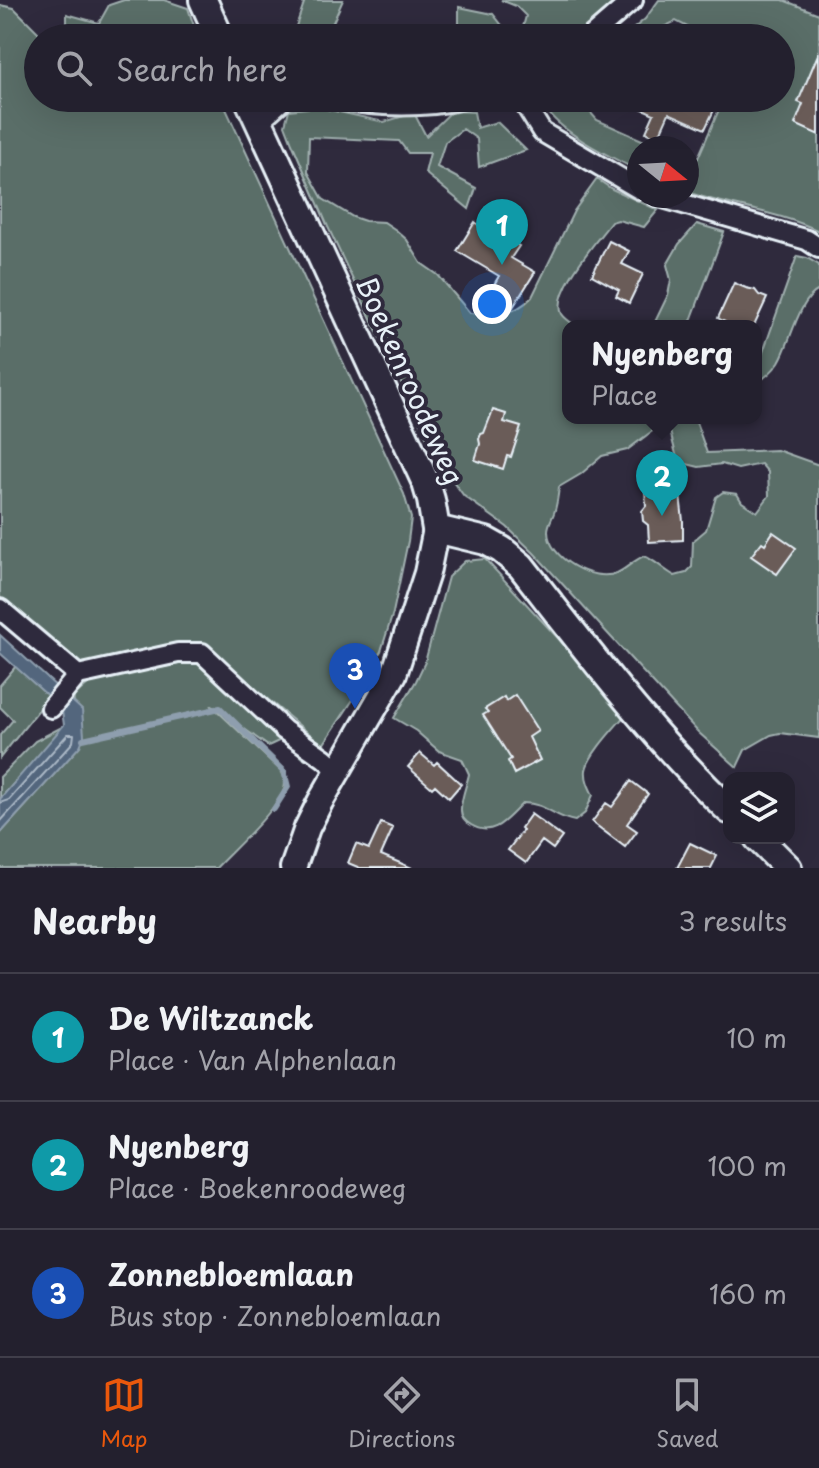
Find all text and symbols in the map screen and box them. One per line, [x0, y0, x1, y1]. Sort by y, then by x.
search box [24, 24, 795, 112]
icon: search [52, 46, 96, 90]
text: Search here [116, 46, 288, 91]
north arrow [627, 136, 699, 208]
pin: 1 [476, 199, 528, 265]
street label: Boekenroodeweg [346, 268, 476, 492]
your location [472, 284, 512, 324]
popup [562, 320, 762, 424]
text: Nyenberg [591, 330, 733, 375]
text: Place [591, 375, 658, 414]
pin: 2 [636, 450, 688, 516]
pin: 3 [329, 643, 381, 709]
map controls [723, 772, 795, 844]
button: layers [723, 772, 795, 844]
text: Nearby [32, 894, 157, 946]
text: 3 results [679, 901, 787, 940]
text: De Wiltzanck [108, 995, 313, 1040]
text: 1 [52, 1018, 64, 1057]
text: 10 m [726, 1018, 787, 1057]
text: Place · Van Alphenlaan [108, 1040, 397, 1079]
text: Nyenberg [108, 1123, 250, 1168]
text: 2 [49, 1146, 67, 1185]
text: 100 m [707, 1146, 787, 1185]
text: Place · Boekenroodeweg [108, 1168, 407, 1207]
text: Zonnebloemlaan [108, 1251, 354, 1296]
text: 3 [49, 1274, 67, 1313]
text: 160 m [709, 1274, 787, 1313]
text: Bus stop · Zonnebloemlaan [108, 1296, 441, 1335]
tab: Map [100, 1373, 147, 1454]
tab: Directions [348, 1373, 455, 1454]
tab: Saved [656, 1373, 719, 1454]

